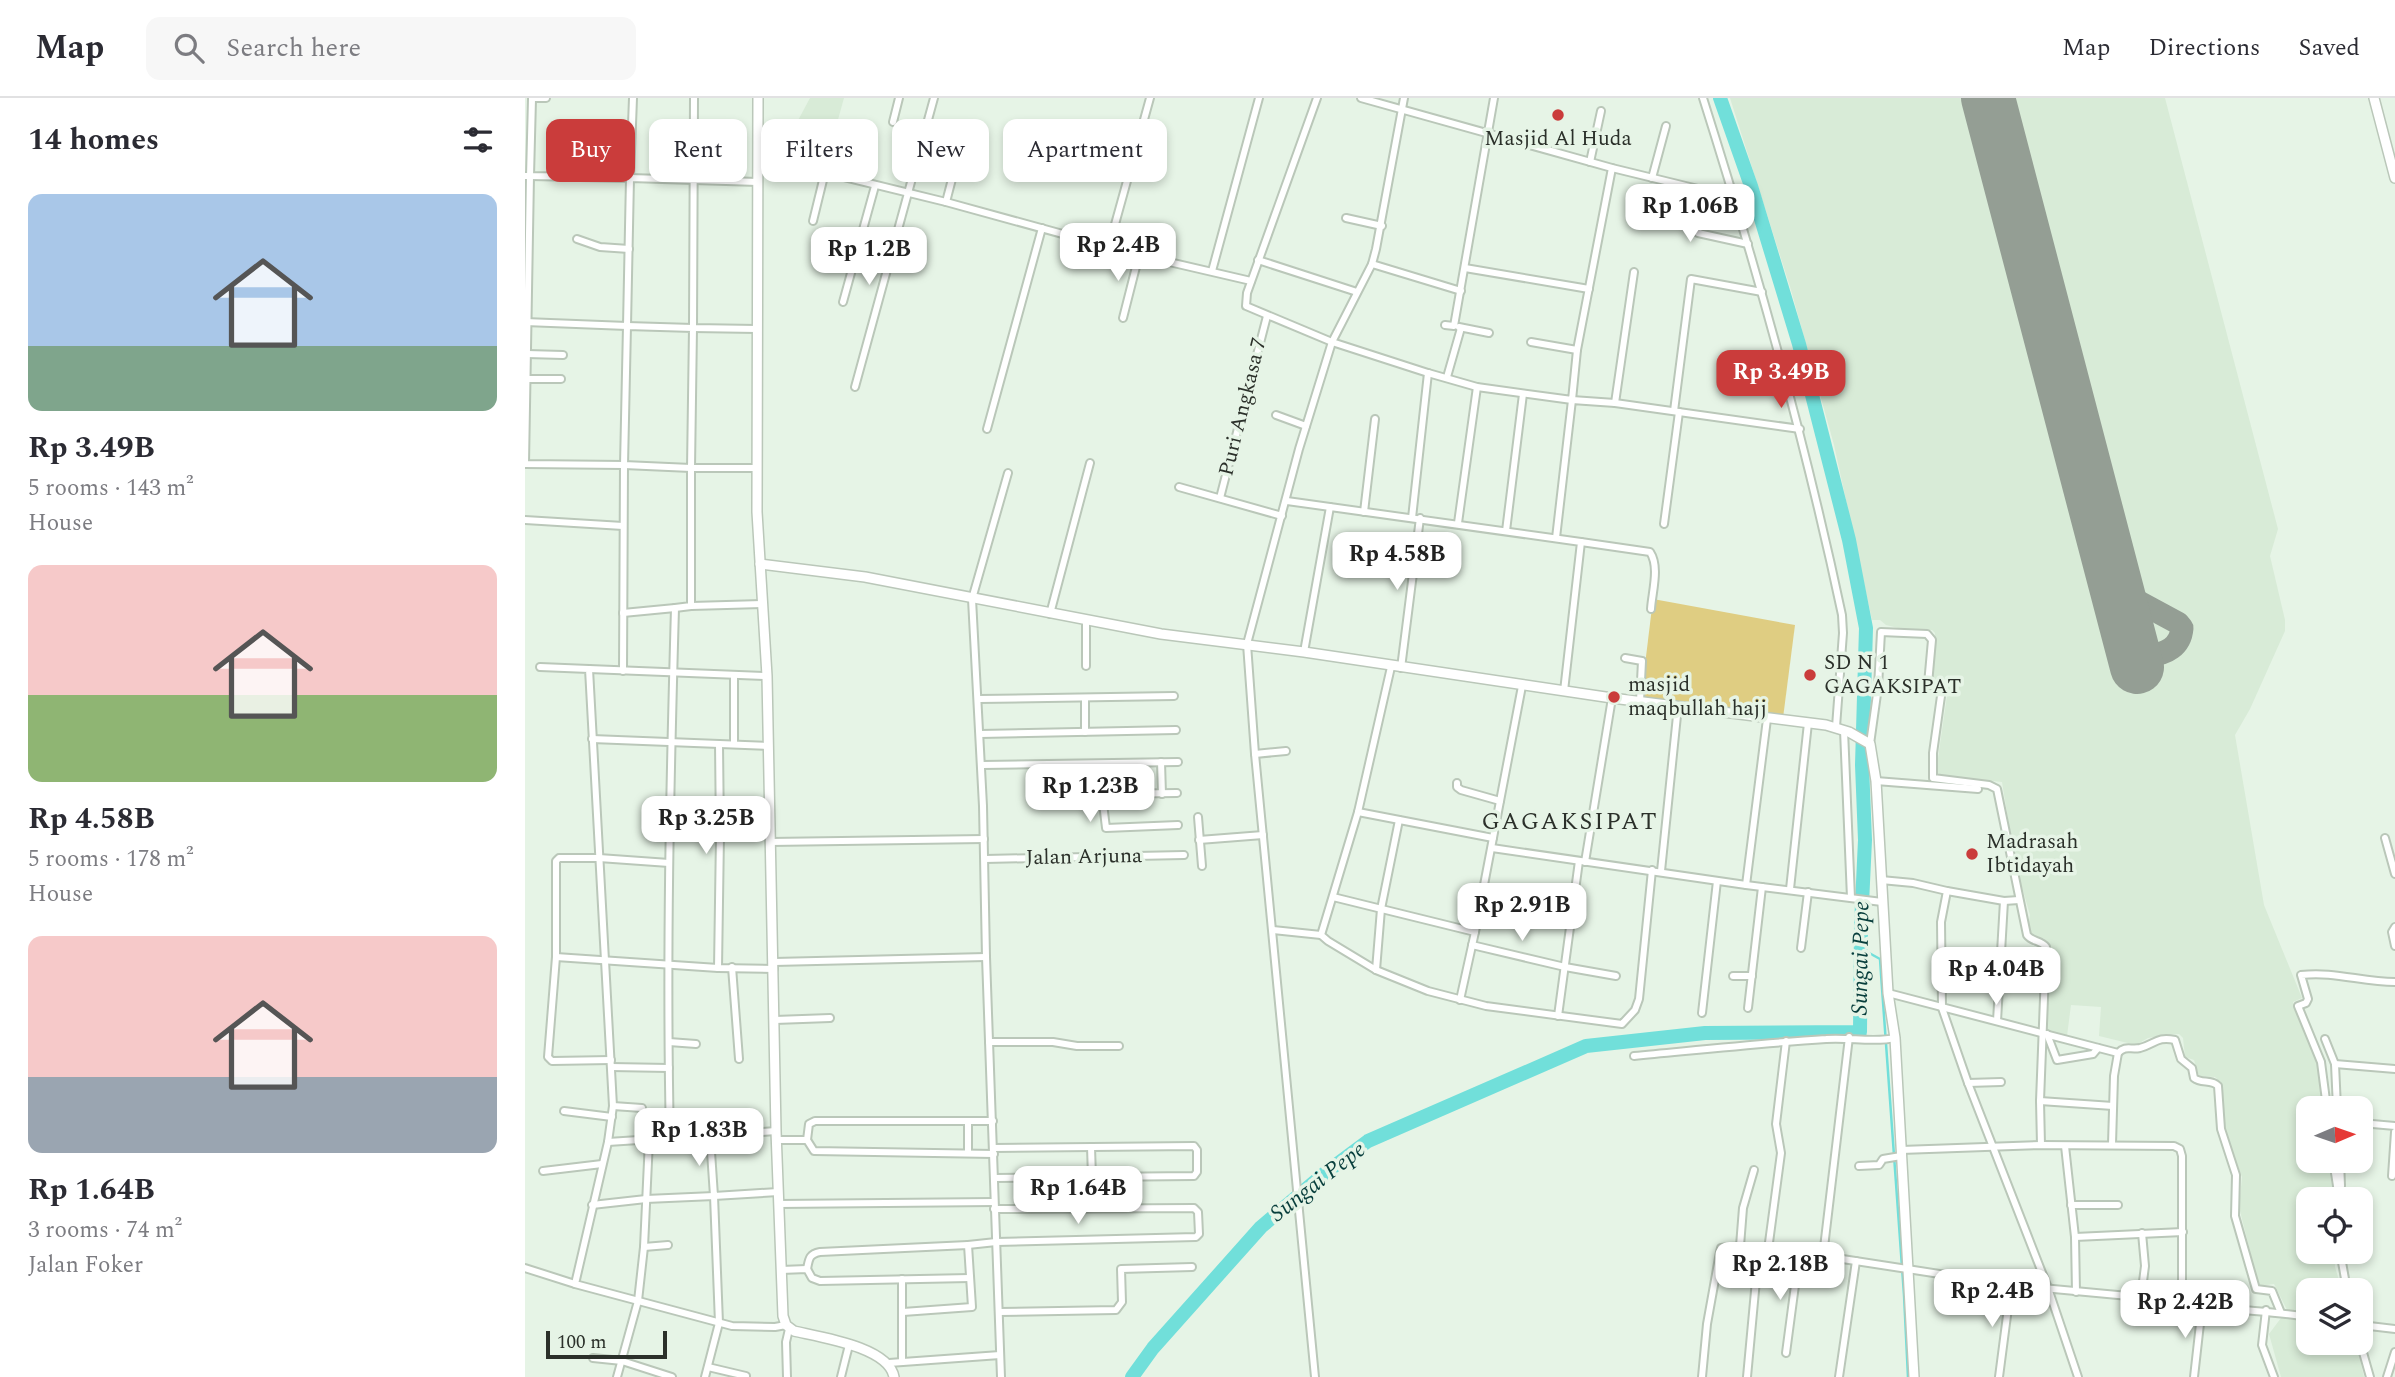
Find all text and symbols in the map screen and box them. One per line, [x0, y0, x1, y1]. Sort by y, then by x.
search box [146, 17, 636, 80]
text: Map [35, 23, 104, 73]
text: Search here [226, 28, 361, 68]
icon: search [170, 29, 208, 67]
text: Map [2062, 30, 2110, 66]
text: Directions [2148, 30, 2260, 66]
text: Saved [2298, 30, 2360, 66]
marker: Masjid Al Huda [1550, 107, 1566, 123]
text: 14 homes [28, 117, 159, 163]
chip: Buy [546, 119, 635, 182]
chip: Rent [649, 119, 747, 182]
chip: Filters [761, 119, 878, 182]
chip: New [892, 119, 989, 182]
chip: Apartment [1003, 119, 1167, 182]
icon: filters [459, 121, 497, 159]
place label: Masjid Al Huda [1484, 123, 1632, 155]
pin: Rp 1.06B [1618, 184, 1762, 244]
text: Rp 1.06B [1641, 189, 1739, 224]
pin: Rp 2.4B [1053, 223, 1183, 283]
pin: Rp 1.2B [804, 228, 934, 287]
text: Rp 2.4B [1076, 228, 1160, 263]
text: Rp 1.2B [827, 232, 911, 267]
icon: home [200, 240, 326, 366]
street label: Puri Angkasa 7 [1210, 335, 1276, 479]
pin: Rp 3.49B [1709, 350, 1853, 410]
text: Rp 3.49B [1732, 355, 1830, 390]
text: Rp 3.49B [28, 425, 155, 471]
text: 5 rooms · 143 m² [28, 471, 194, 506]
text: House [28, 506, 93, 541]
pin: Rp 4.58B [1325, 532, 1469, 592]
text: Rp 4.58B [1348, 537, 1446, 572]
icon: home [200, 611, 326, 737]
place label: SD N 1 GAGAKSIPAT [1824, 647, 1962, 703]
marker: SD N 1 GAGAKSIPAT [1802, 667, 1818, 683]
place label: masjid maqbullah hajj [1628, 669, 1767, 725]
marker: masjid maqbullah hajj [1606, 689, 1622, 705]
pin: Rp 1.23B [1018, 764, 1162, 824]
text: Rp 1.23B [1041, 769, 1139, 804]
text: Rp 4.58B [28, 796, 155, 842]
pin: Rp 3.25B [634, 796, 778, 856]
text: Rp 3.25B [657, 801, 755, 836]
district label: GAGAKSIPAT [1481, 804, 1659, 840]
place label: Madrasah Ibtidayah [1986, 826, 2078, 882]
street label: Jalan Arjuna [1025, 840, 1143, 874]
text: 5 rooms · 178 m² [28, 842, 194, 877]
marker: Madrasah Ibtidayah [1964, 846, 1980, 862]
text: House [28, 877, 93, 912]
pin: Rp 2.91B [1450, 884, 1594, 943]
text: Rp 2.91B [1473, 888, 1571, 923]
water label: Sungai Pepe [1843, 901, 1879, 1015]
pin: Rp 4.04B [1924, 948, 2068, 1007]
text: Rp 4.04B [1947, 952, 2045, 987]
icon: home [200, 982, 326, 1108]
north arrow [2296, 1096, 2373, 1172]
map controls [2296, 1096, 2373, 1355]
pin: Rp 1.83B [627, 1108, 771, 1168]
text: Rp 1.83B [650, 1113, 748, 1148]
water label: Sungai Pepe [1262, 1133, 1374, 1231]
pin: Rp 1.64B [1006, 1166, 1150, 1226]
text: Rp 1.64B [28, 1167, 155, 1213]
text: Rp 1.64B [1029, 1171, 1127, 1206]
button: locate [2296, 1187, 2373, 1264]
text: 3 rooms · 74 m² [28, 1213, 182, 1248]
pin: Rp 2.18B [1708, 1242, 1852, 1302]
text: Rp 2.18B [1731, 1247, 1829, 1282]
text: Jalan Foker [28, 1248, 143, 1283]
pin: Rp 2.4B [1927, 1270, 2057, 1329]
text: Rp 2.4B [1950, 1274, 2034, 1309]
button: layers [2296, 1278, 2373, 1355]
pin: Rp 2.42B [2113, 1280, 2257, 1340]
text: Rp 2.42B [2136, 1285, 2234, 1320]
scale bar [546, 1328, 667, 1360]
text: 100 m [557, 1328, 607, 1357]

